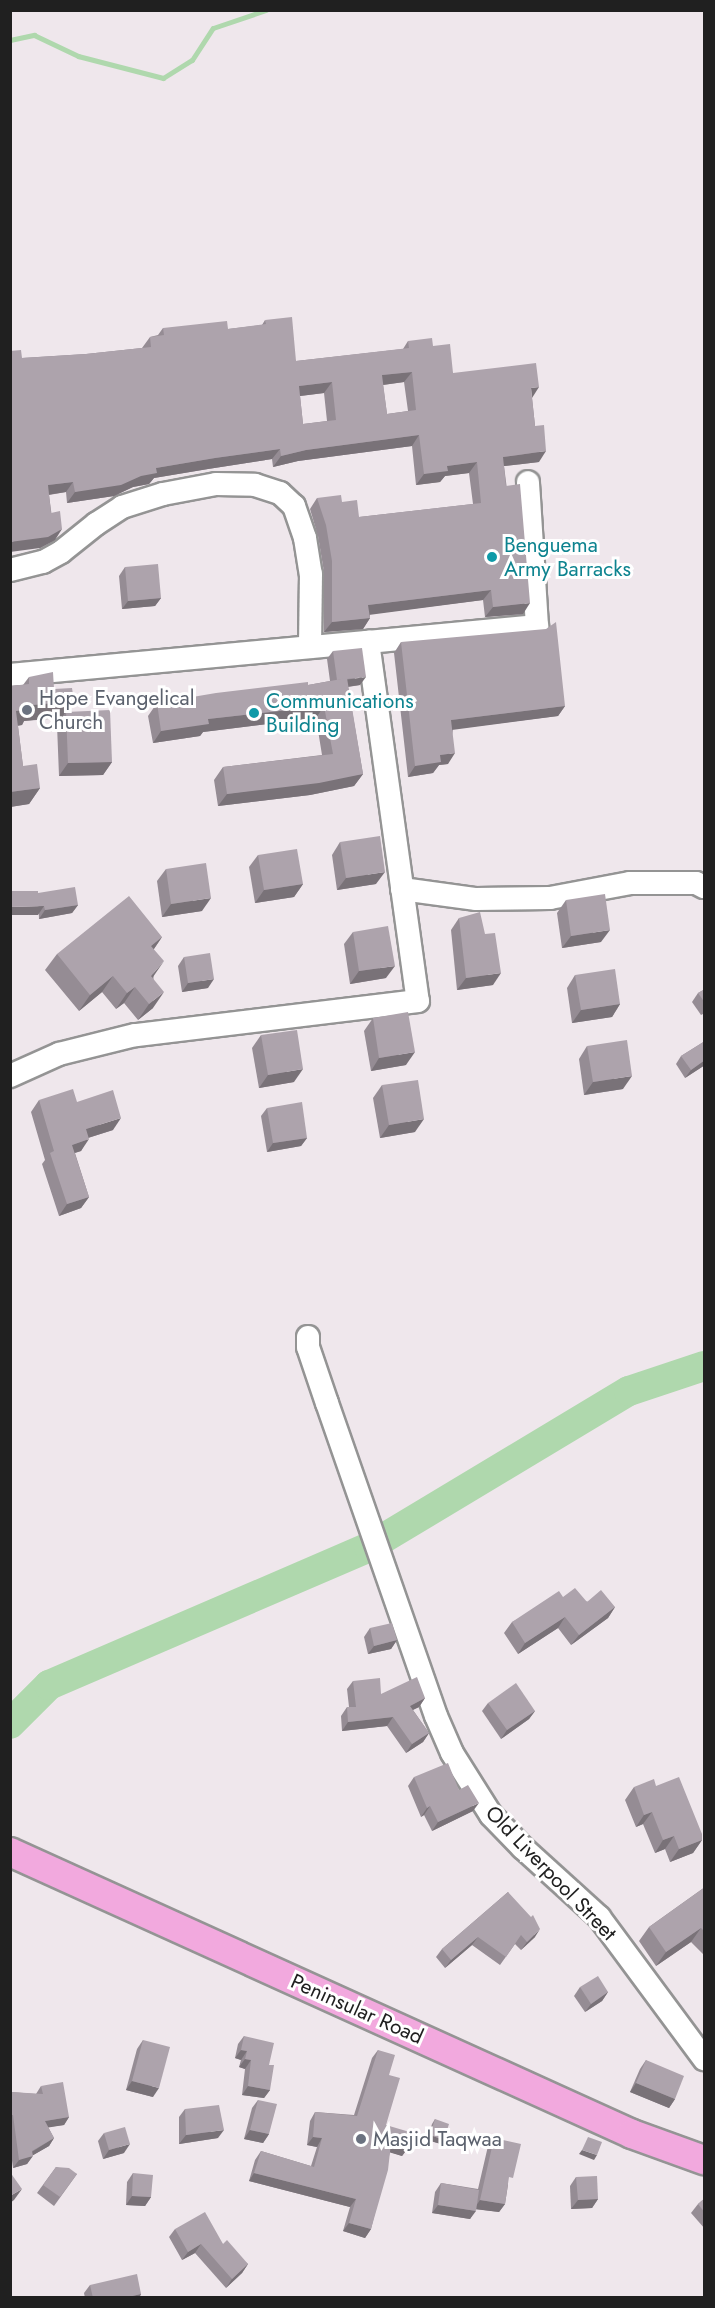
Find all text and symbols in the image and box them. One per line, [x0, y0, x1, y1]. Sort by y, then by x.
place label: Benguema Army Barracks [504, 532, 631, 582]
marker: Benguema Army Barracks [485, 550, 499, 564]
place label: Hope Evangelical Church [39, 685, 195, 735]
place label: Communications Building [266, 688, 414, 738]
marker: Hope Evangelical Church [20, 703, 34, 717]
marker: Communications Building [247, 706, 261, 720]
street label: Old Liverpool Street [480, 1800, 622, 1946]
street label: Peninsular Road [287, 1969, 427, 2049]
place label: Masjid Taqwaa [373, 2126, 502, 2152]
marker: Masjid Taqwaa [354, 2132, 368, 2146]

